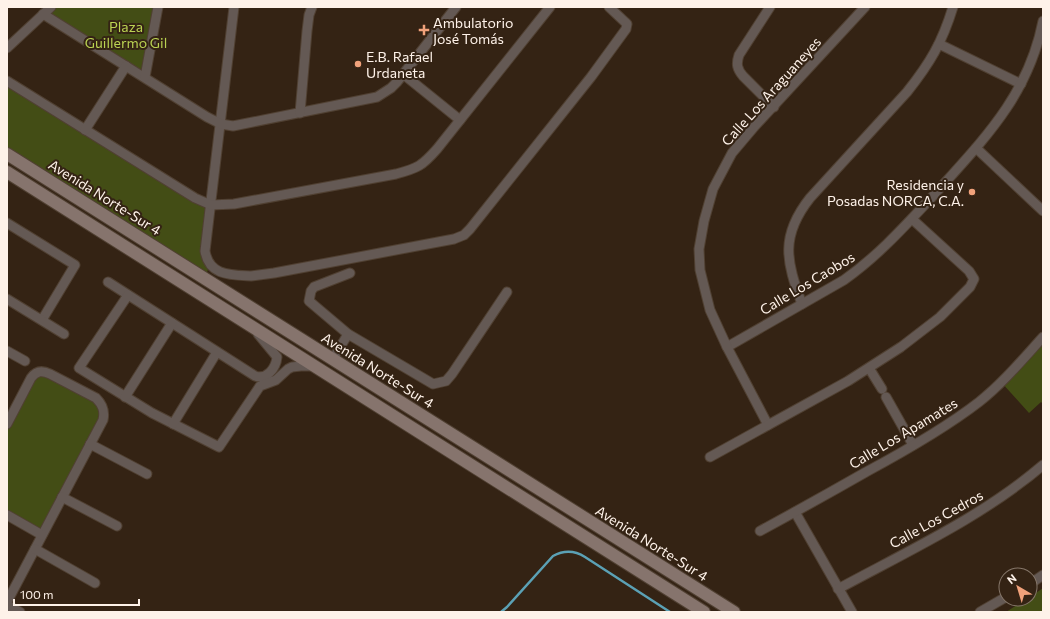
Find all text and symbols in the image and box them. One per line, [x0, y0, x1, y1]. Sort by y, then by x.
place label: Ambulatorio José Tomás [433, 14, 513, 47]
park label: Plaza Guillermo Gil [85, 18, 167, 51]
marker: Ambulatorio José Tomás [418, 24, 430, 36]
street label: Calle Los Araguaneyes [718, 33, 824, 149]
place label: E.B. Rafael Urdaneta [366, 48, 433, 81]
marker: E.B. Rafael Urdaneta [353, 59, 363, 69]
street label: Avenida Norte-Sur 4 [46, 156, 165, 239]
place label: Residencia y Posadas NORCA, C.A. [827, 176, 964, 209]
marker: Residencia y Posadas NORCA, C.A. [967, 187, 977, 197]
street label: Calle Los Caobos [757, 248, 857, 318]
street label: Avenida Norte-Sur 4 [319, 329, 438, 412]
street label: Calle Los Apamates [846, 394, 960, 472]
street label: Calle Los Cedros [886, 486, 986, 552]
street label: Avenida Norte-Sur 4 [593, 502, 712, 585]
north arrow [998, 567, 1038, 607]
text: N [1004, 571, 1019, 586]
scale bar [14, 581, 139, 607]
text: 100 m [20, 587, 54, 601]

